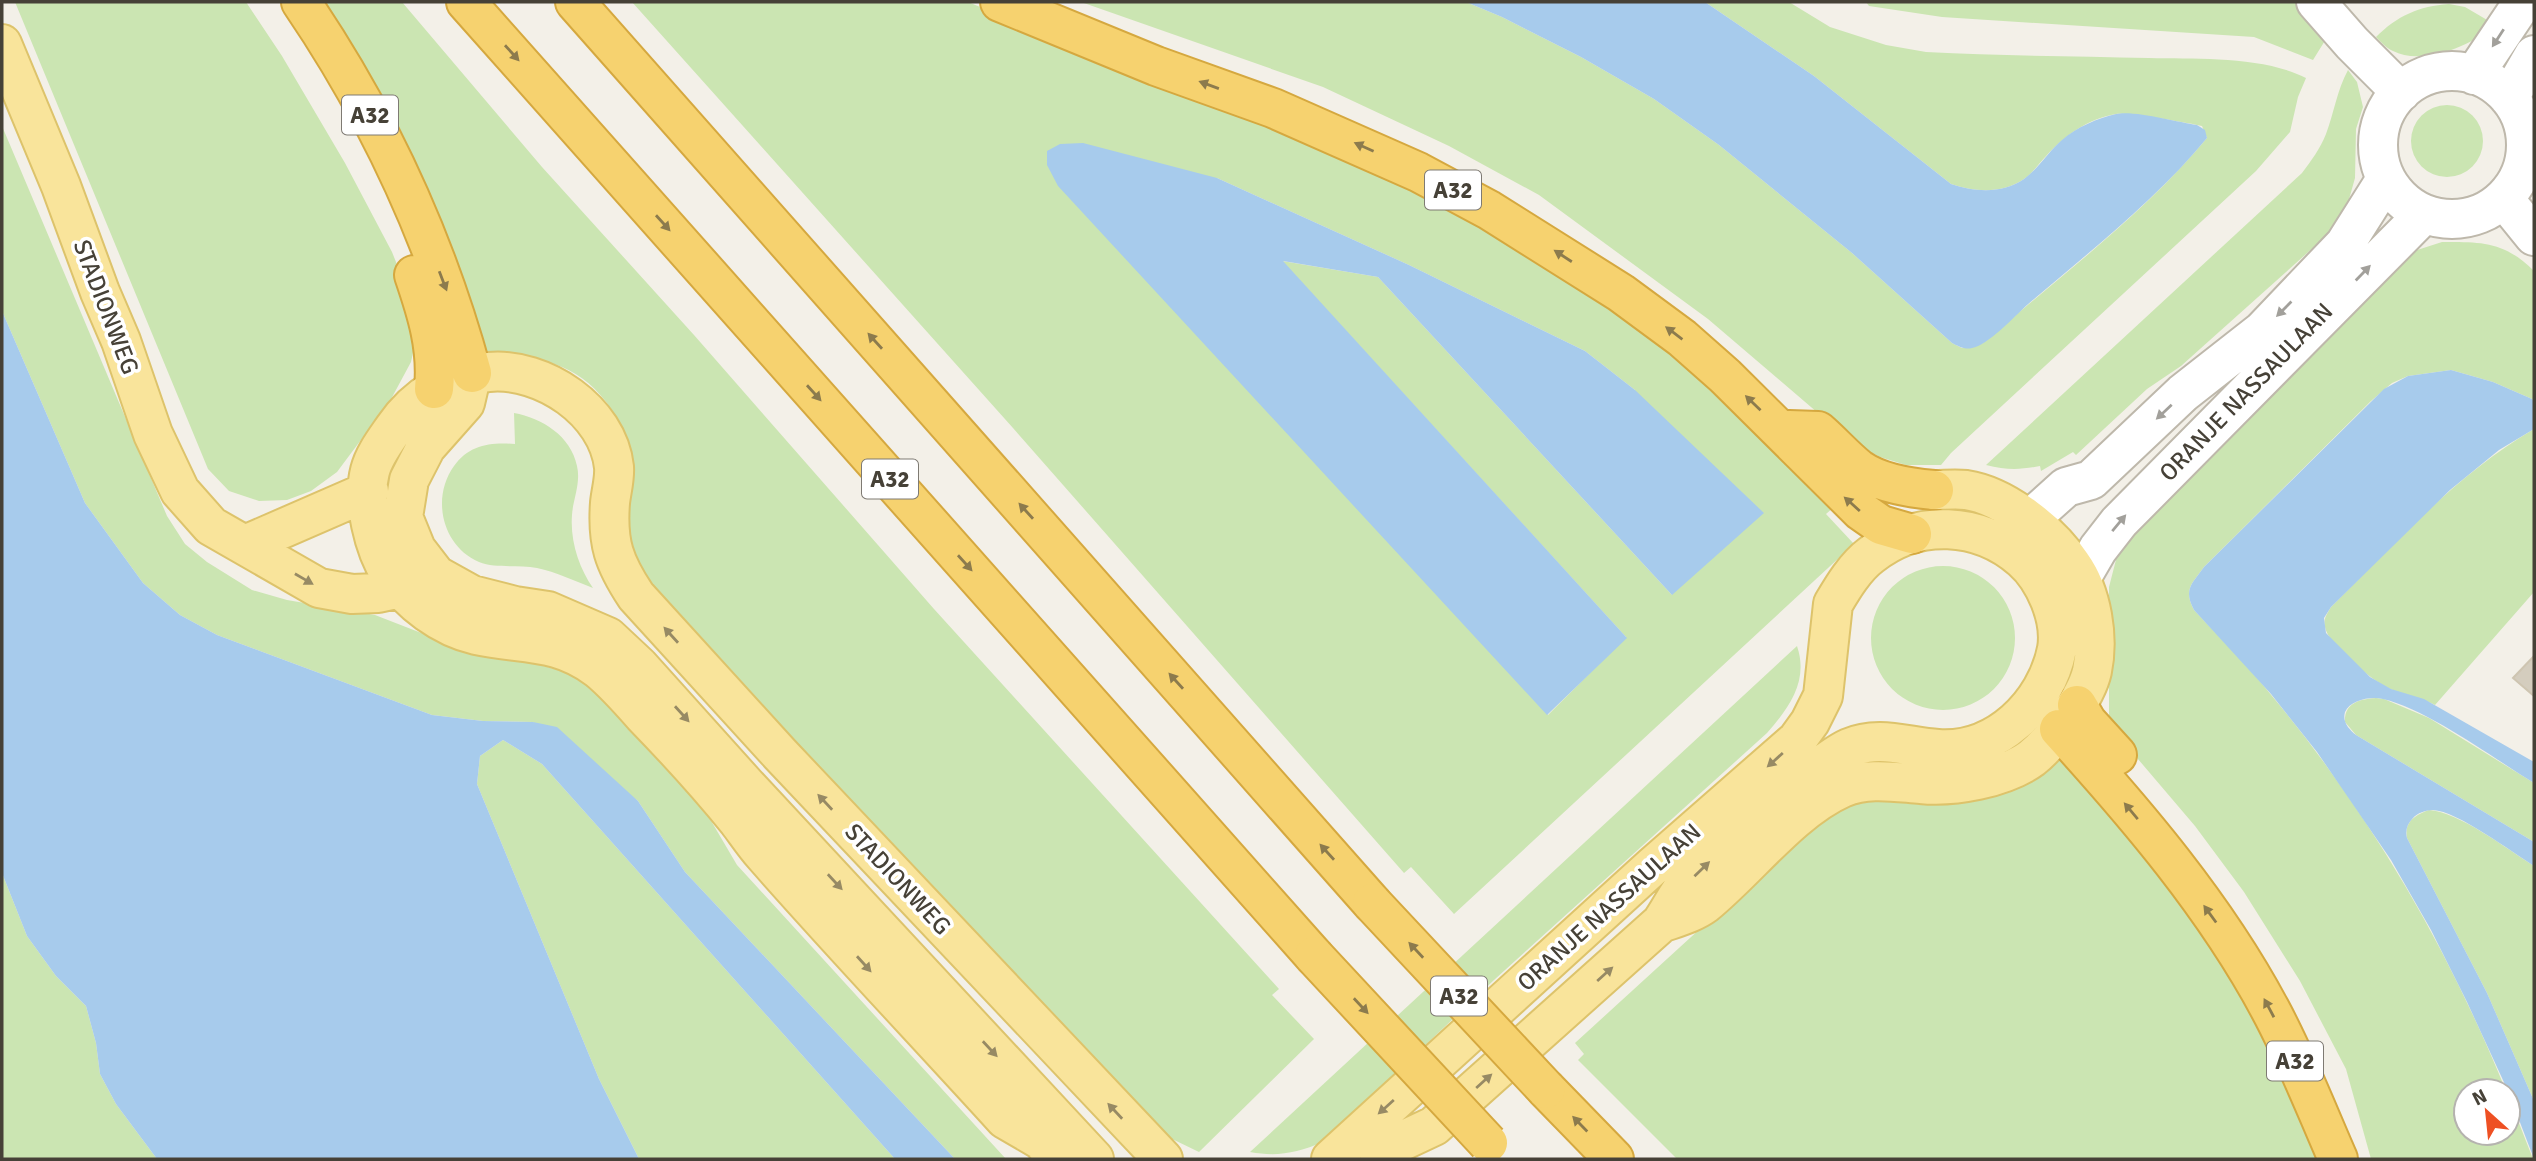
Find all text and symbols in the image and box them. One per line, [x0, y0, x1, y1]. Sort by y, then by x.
one-way arrow [2492, 29, 2505, 48]
one-way arrow [504, 44, 520, 62]
one-way arrow [1198, 79, 1219, 90]
road number: A32 [342, 96, 398, 134]
one-way arrow [1354, 141, 1374, 153]
road number: A32 [1425, 170, 1481, 210]
one-way arrow [655, 214, 671, 232]
street label: STADIONWEG [67, 236, 145, 378]
one-way arrow [1554, 250, 1573, 263]
one-way arrow [2355, 265, 2371, 282]
one-way arrow [438, 270, 449, 291]
street label: ORANJE NASSAULAAN [2153, 296, 2339, 488]
one-way arrow [2275, 300, 2292, 317]
one-way arrow [1665, 326, 1683, 340]
one-way arrow [868, 332, 883, 349]
one-way arrow [806, 384, 822, 402]
one-way arrow [1744, 394, 1761, 411]
one-way arrow [2156, 403, 2173, 419]
road number: A32 [862, 460, 918, 499]
one-way arrow [1844, 497, 1861, 512]
one-way arrow [1018, 502, 1034, 520]
one-way arrow [2111, 515, 2126, 533]
one-way arrow [957, 554, 973, 572]
one-way arrow [294, 573, 313, 585]
one-way arrow [663, 626, 679, 644]
one-way arrow [1169, 673, 1185, 690]
one-way arrow [674, 705, 690, 723]
one-way arrow [1767, 751, 1784, 767]
one-way arrow [818, 794, 834, 811]
one-way arrow [2123, 802, 2139, 820]
street label: STADIONWEG [839, 817, 957, 941]
street label: ORANJE NASSAULAAN [1511, 817, 1707, 997]
one-way arrow [1320, 843, 1335, 860]
one-way arrow [1693, 861, 1710, 877]
one-way arrow [827, 873, 843, 890]
one-way arrow [2204, 905, 2218, 923]
one-way arrow [1409, 942, 1425, 959]
one-way arrow [855, 955, 871, 972]
one-way arrow [1596, 966, 1614, 982]
road number: A32 [1431, 976, 1487, 1015]
one-way arrow [1352, 997, 1368, 1014]
one-way arrow [2264, 998, 2275, 1018]
one-way arrow [981, 1040, 997, 1057]
road number: A32 [2267, 1042, 2323, 1080]
one-way arrow [1476, 1074, 1493, 1089]
north arrow [2452, 1077, 2522, 1147]
text: N [2468, 1084, 2491, 1111]
one-way arrow [1377, 1099, 1395, 1115]
one-way arrow [1107, 1102, 1123, 1120]
one-way arrow [1573, 1116, 1589, 1133]

